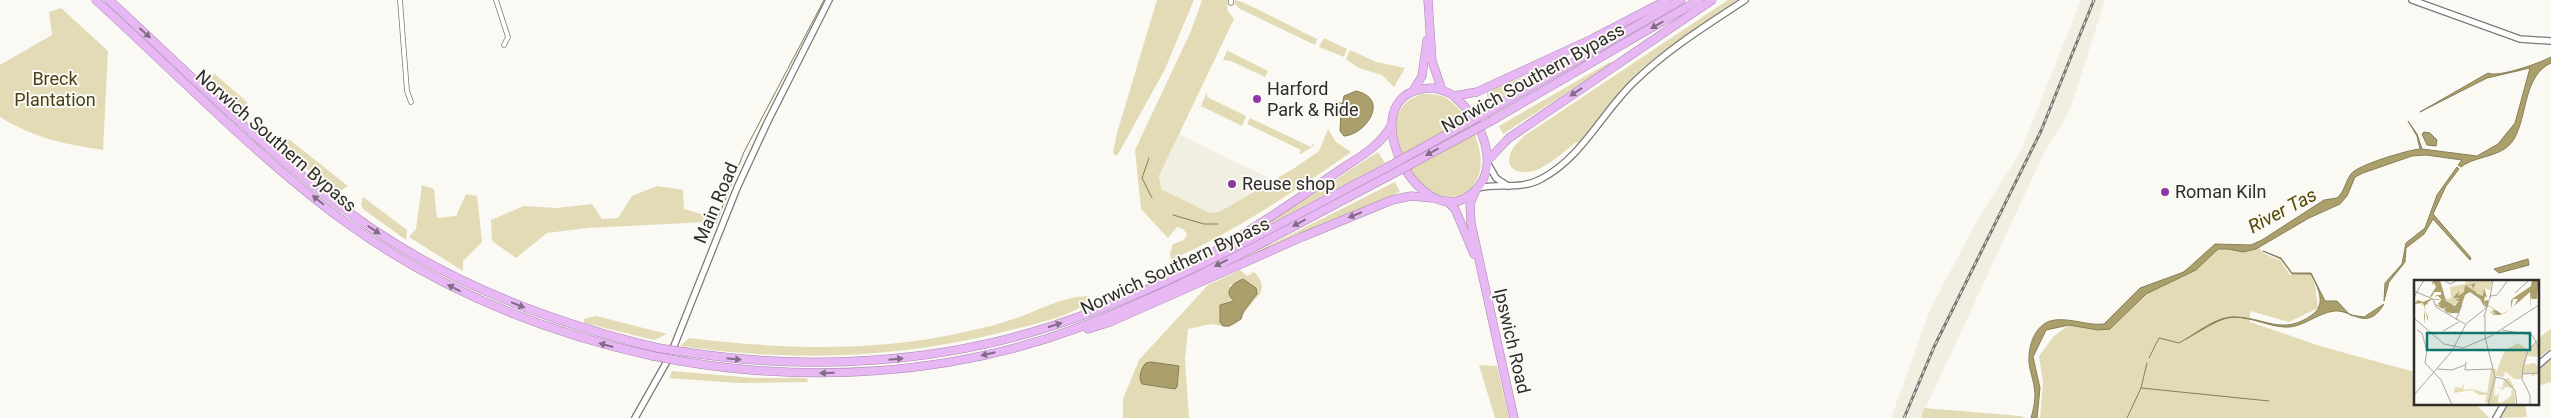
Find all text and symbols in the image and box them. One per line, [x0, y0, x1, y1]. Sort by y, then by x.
street label: Norwich Southern Bypass [1438, 18, 1628, 137]
one-way arrow [1651, 21, 1664, 30]
one-way arrow [138, 27, 150, 39]
street label: Norwich Southern Bypass [192, 65, 361, 216]
park label: Breck Plantation [14, 68, 96, 110]
place label: Harford Park & Ride [1267, 78, 1359, 120]
one-way arrow [1569, 87, 1583, 97]
marker: Harford Park & Ride [1251, 93, 1263, 105]
one-way arrow [1426, 148, 1439, 157]
street label: Main Road [689, 159, 742, 246]
place label: Reuse shop [1242, 173, 1335, 194]
marker: Reuse shop [1226, 178, 1238, 190]
place label: Roman Kiln [2175, 181, 2266, 202]
water label: River Tas [2244, 183, 2320, 238]
marker: Roman Kiln [2159, 186, 2171, 198]
one-way arrow [312, 195, 325, 206]
one-way arrow [1347, 211, 1362, 219]
street label: Norwich Southern Bypass [1077, 213, 1273, 319]
one-way arrow [1292, 219, 1306, 227]
one-way arrow [367, 225, 381, 234]
one-way arrow [1213, 259, 1228, 267]
inset map [2414, 280, 2538, 406]
one-way arrow [447, 283, 462, 292]
street label: Ipswich Road [1490, 286, 1535, 396]
one-way arrow [510, 302, 525, 309]
one-way arrow [1047, 321, 1062, 329]
one-way arrow [598, 341, 614, 349]
one-way arrow [981, 350, 996, 358]
one-way arrow [726, 355, 742, 363]
one-way arrow [888, 355, 904, 363]
one-way arrow [819, 369, 835, 377]

